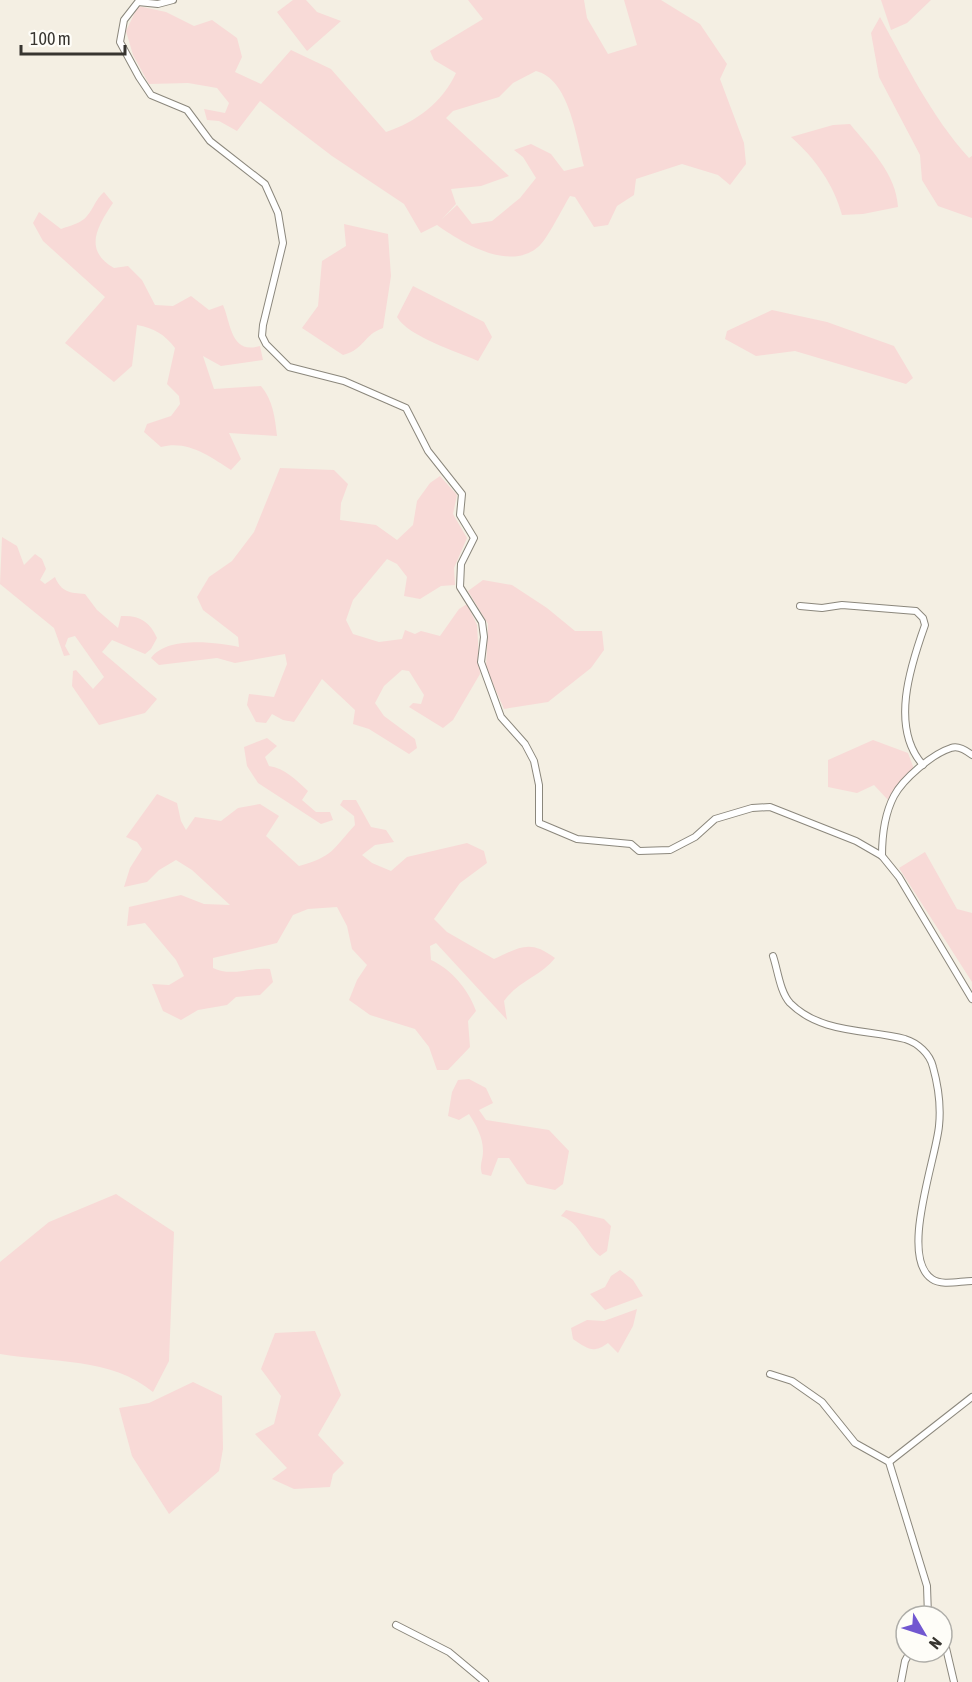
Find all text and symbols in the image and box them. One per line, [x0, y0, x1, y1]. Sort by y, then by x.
scale bar [21, 18, 124, 56]
text: 100 m [30, 28, 71, 49]
north arrow [894, 1604, 954, 1664]
text: N [926, 1634, 946, 1653]

